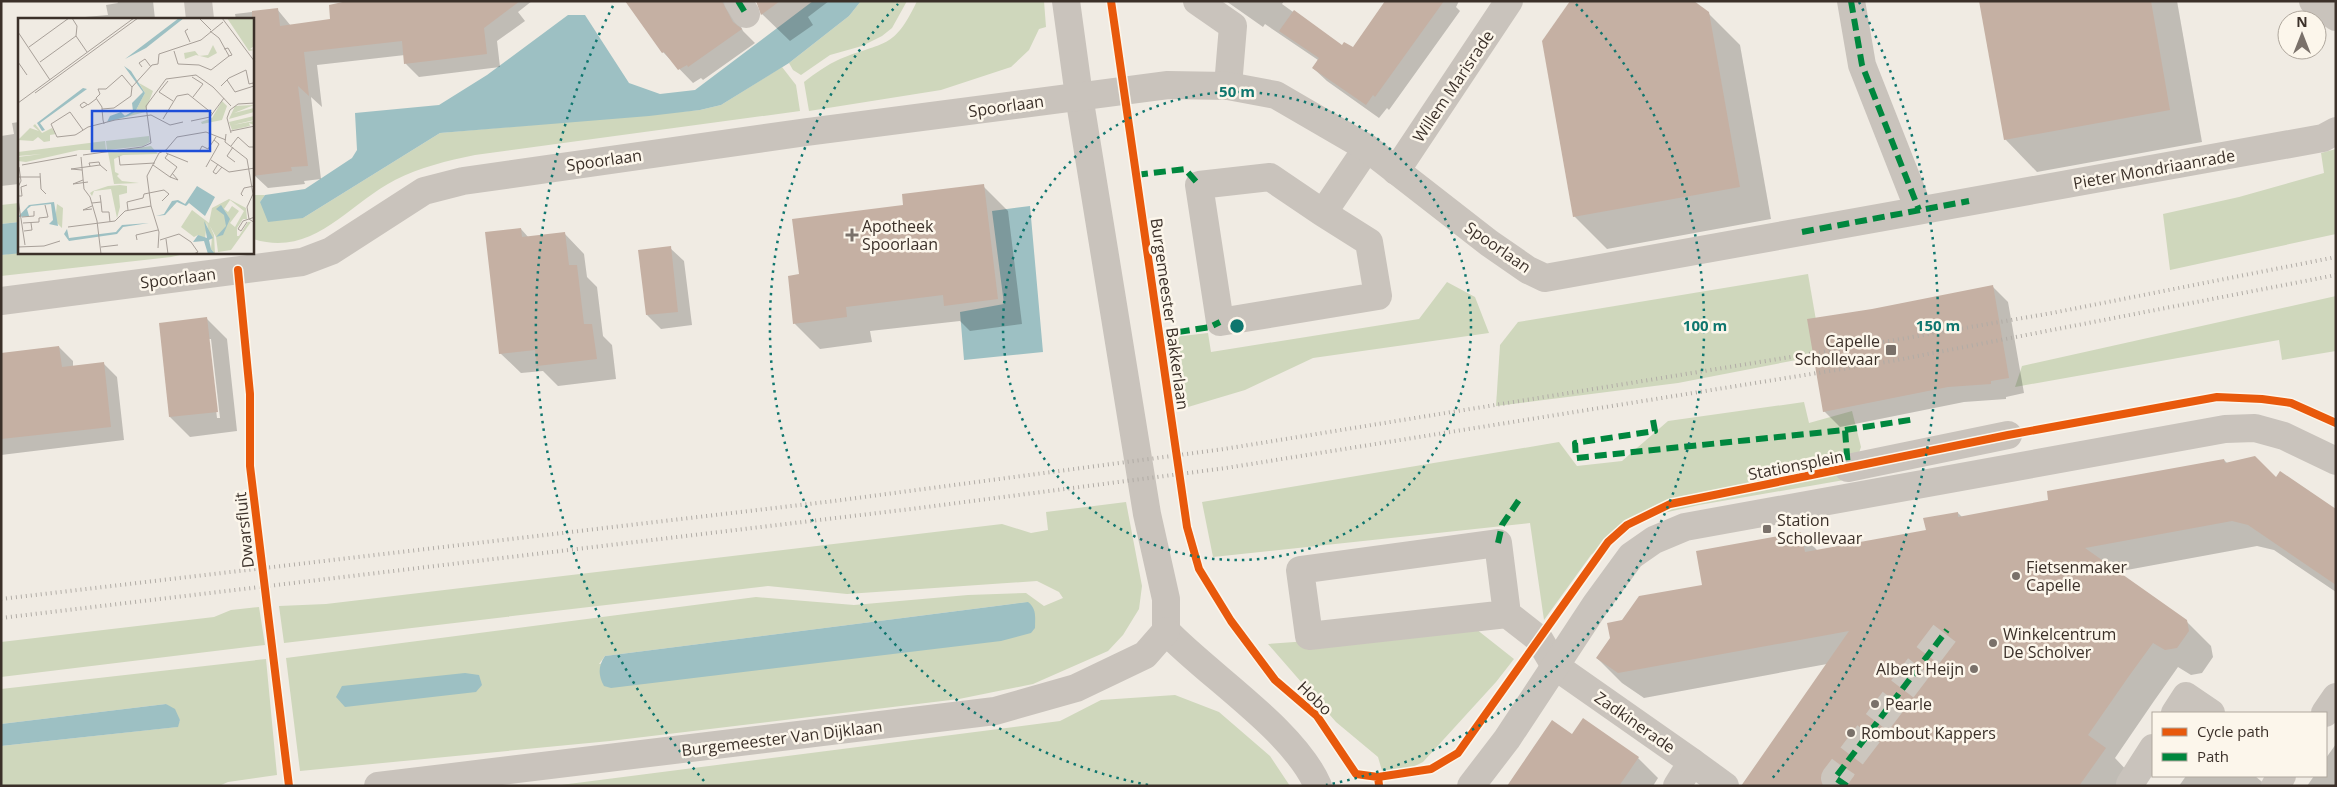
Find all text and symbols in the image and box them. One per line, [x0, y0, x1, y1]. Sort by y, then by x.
north arrow [2277, 10, 2327, 60]
text: N [2296, 12, 2308, 31]
inset map [18, 18, 254, 254]
street label: Willem Marisrade [1407, 26, 1499, 146]
text: 50 m [1219, 81, 1255, 101]
street label: Spoorlaan [967, 90, 1045, 122]
street label: Spoorlaan [565, 144, 643, 176]
street label: Pieter Mondriaanrade [2071, 144, 2237, 194]
place label: Apotheek Spoorlaan [862, 215, 938, 255]
street label: Spoorlaan [1461, 216, 1535, 278]
street label: Burgemeester Bakkerlaan [1146, 217, 1194, 411]
marker: Apotheek Spoorlaan [846, 229, 858, 241]
street label: Spoorlaan [139, 262, 217, 294]
text: 100 m [1683, 315, 1727, 335]
text: 150 m [1916, 315, 1960, 335]
centre of rings [1228, 317, 1246, 335]
place label: Capelle Schollevaar [1795, 330, 1880, 370]
marker: Capelle Schollevaar [1884, 343, 1898, 357]
street label: Stationsplein [1746, 445, 1846, 485]
street label: Dwarsfluit [229, 491, 259, 569]
place label: Station Schollevaar [1777, 509, 1863, 549]
marker: Station Schollevaar [1761, 523, 1773, 535]
place label: Fietsenmaker Capelle [2026, 556, 2128, 596]
marker: Fietsenmaker Capelle [2010, 570, 2022, 582]
place label: Winkelcentrum De Scholver [2003, 623, 2116, 663]
marker: Winkelcentrum De Scholver [1987, 637, 1999, 649]
place label: Albert Heijn [1876, 658, 1964, 680]
marker: Albert Heijn [1968, 663, 1980, 675]
street label: Hobo [1293, 676, 1337, 720]
street label: Zadkinerade [1590, 686, 1680, 758]
place label: Pearle [1885, 693, 1932, 715]
marker: Pearle [1869, 698, 1881, 710]
legend [2152, 712, 2327, 777]
street label: Burgemeester Van Dijklaan [680, 715, 884, 761]
text: Cycle path [2197, 721, 2269, 741]
place label: Rombout Kappers [1861, 722, 1996, 744]
marker: Rombout Kappers [1845, 727, 1857, 739]
text: Path [2197, 746, 2229, 766]

